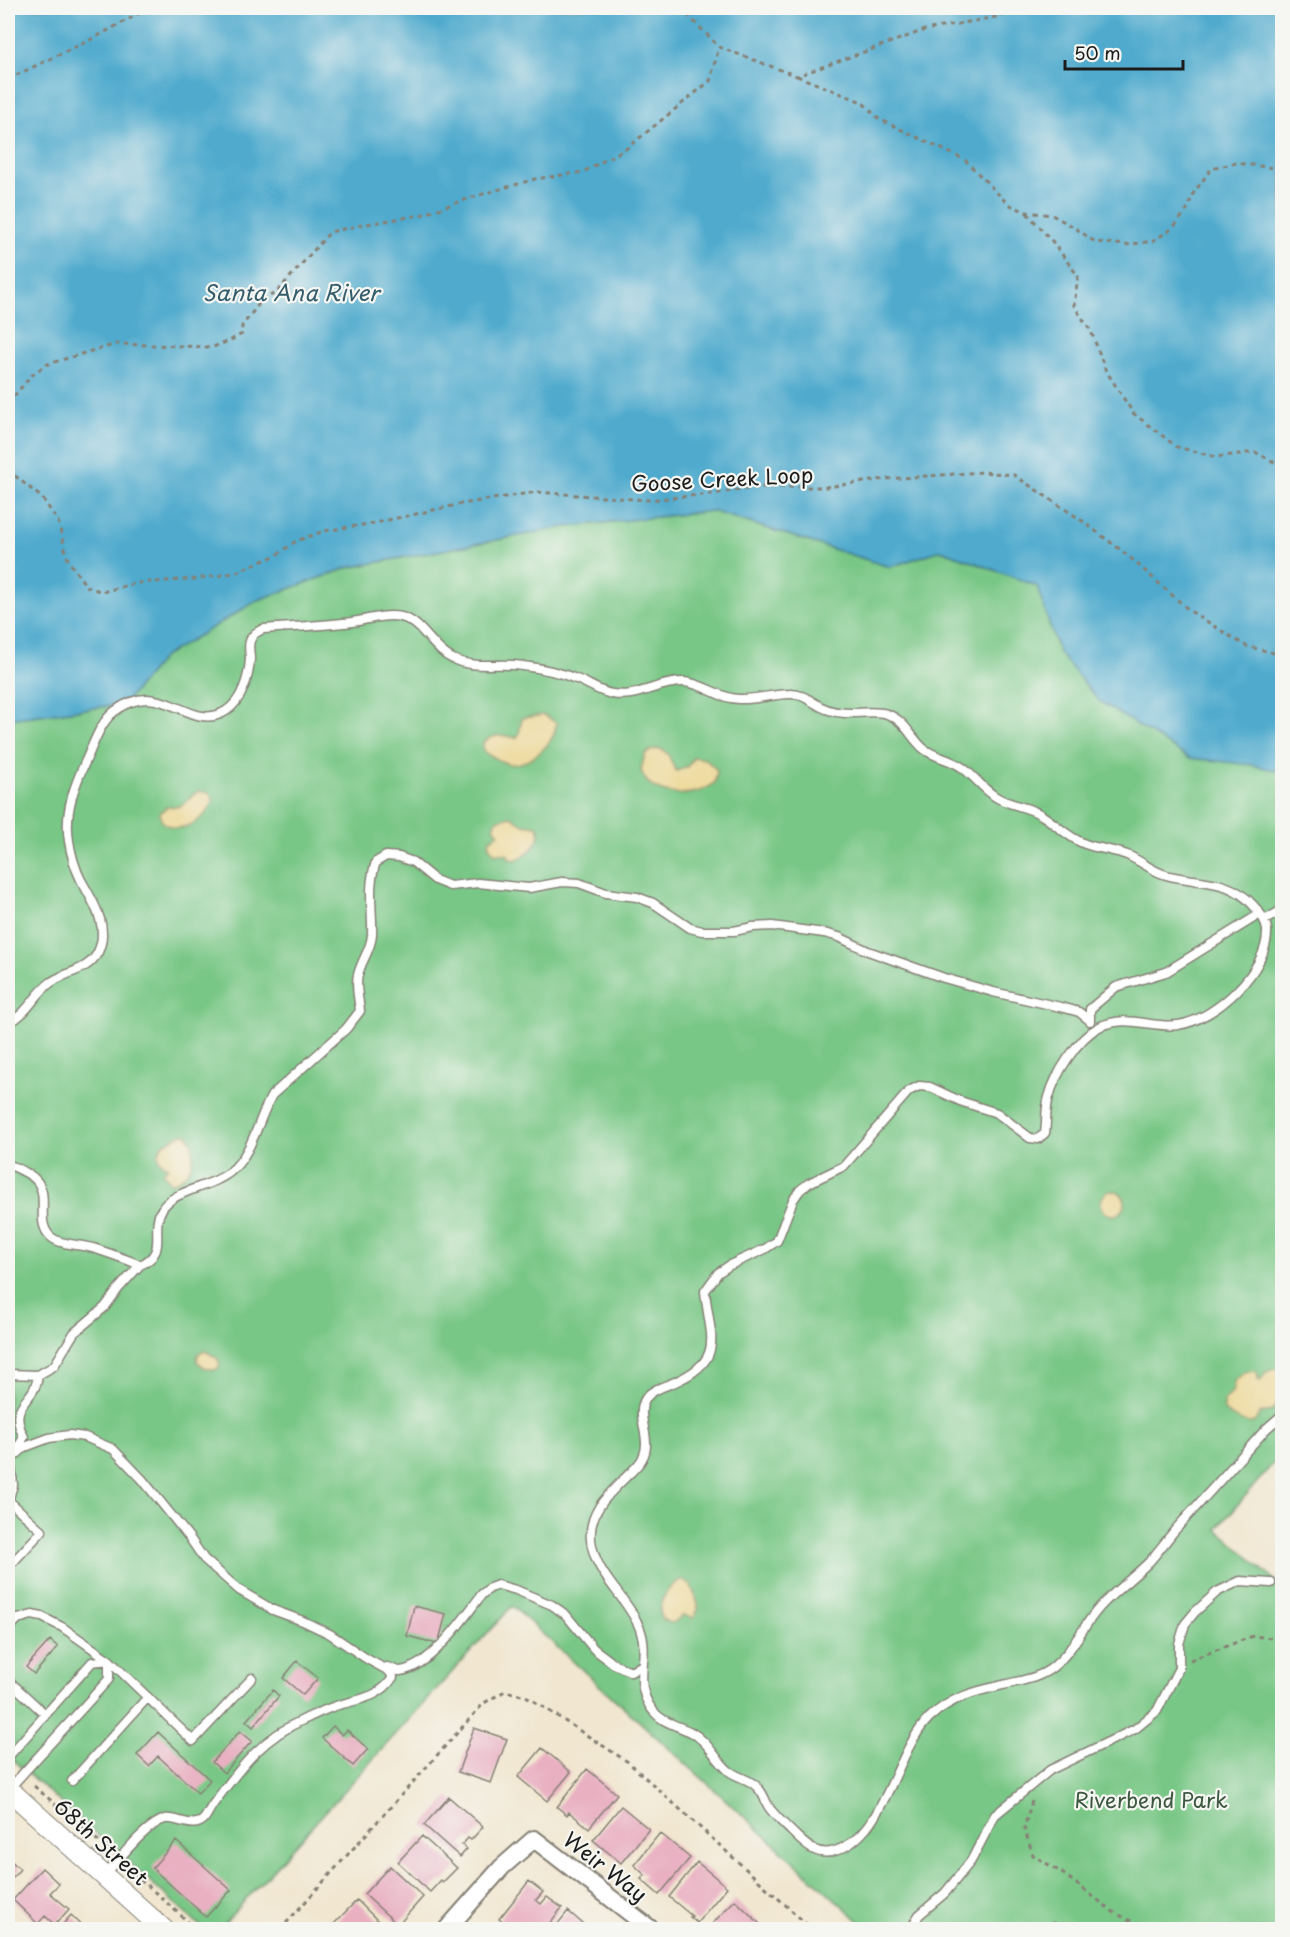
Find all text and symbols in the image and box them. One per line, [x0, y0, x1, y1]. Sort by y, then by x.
scale bar [1065, 33, 1184, 71]
text: 50 m [1074, 39, 1121, 66]
water label: Santa Ana River [203, 275, 382, 308]
street label: Goose Creek Loop [630, 457, 814, 499]
park label: Riverbend Park [1074, 1783, 1228, 1815]
street label: 68th Street [48, 1790, 156, 1892]
street label: Weir Way [557, 1823, 655, 1909]

